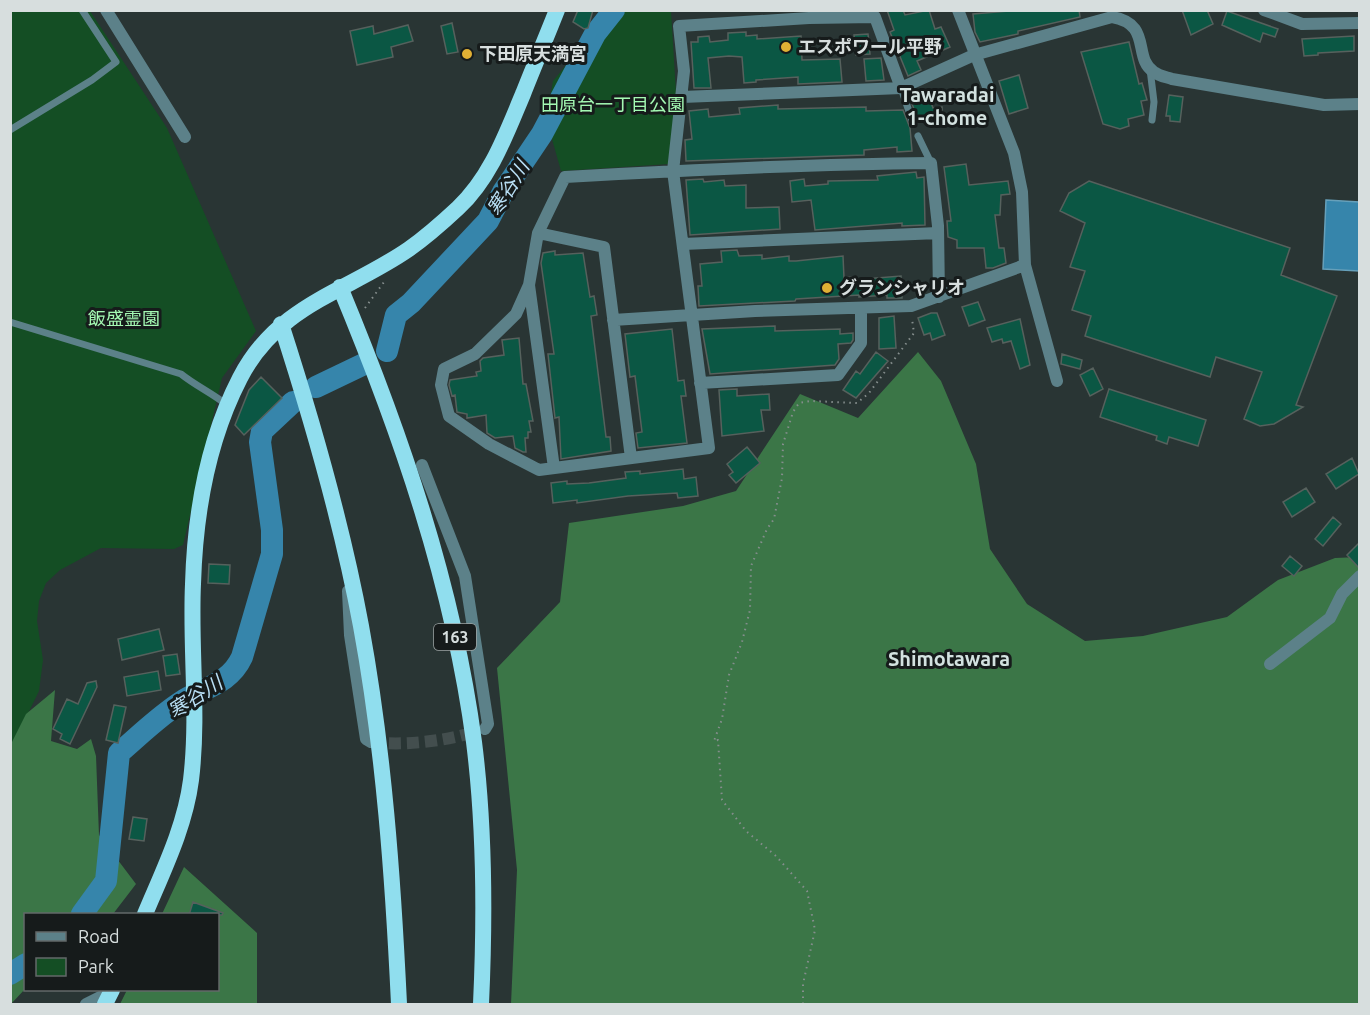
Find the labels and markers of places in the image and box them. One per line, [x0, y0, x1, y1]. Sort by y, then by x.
place label: エスポワール平野 [798, 36, 942, 56]
marker: エスポワール平野 [779, 40, 793, 54]
place label: 下田原天満宮 [479, 43, 587, 63]
marker: 下田原天満宮 [460, 47, 474, 61]
place label: グランシャリオ [839, 277, 965, 297]
marker: グランシャリオ [820, 281, 834, 295]

